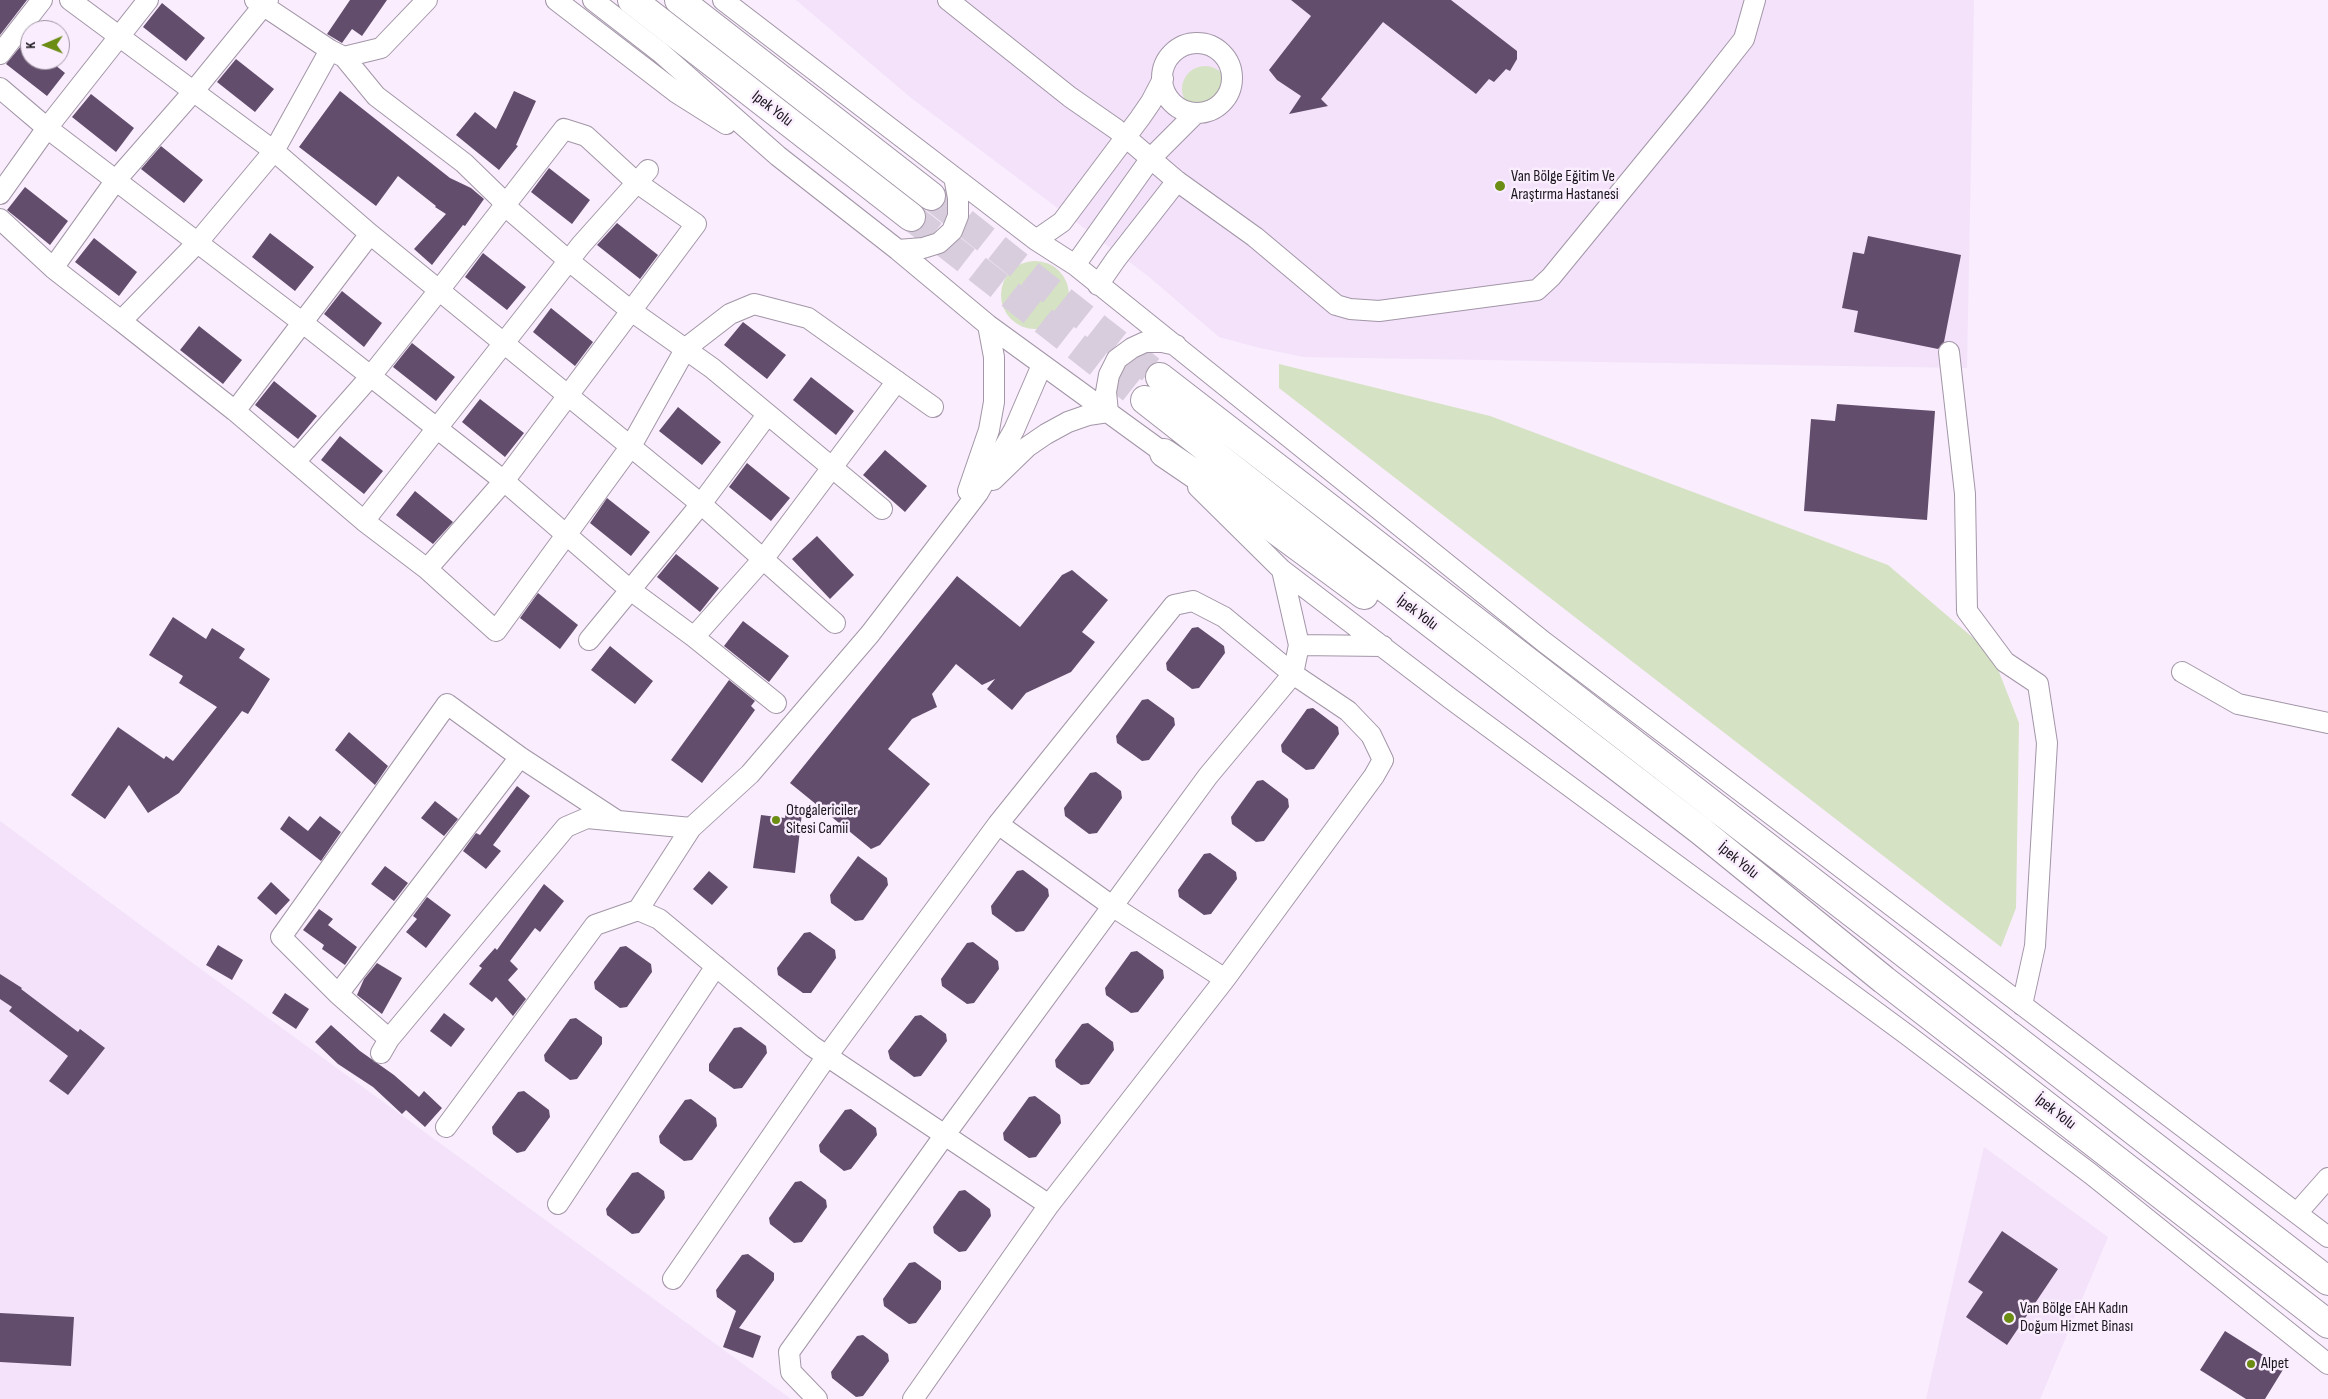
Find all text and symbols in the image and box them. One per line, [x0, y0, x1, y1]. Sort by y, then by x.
north arrow [20, 20, 70, 70]
text: K [22, 42, 39, 49]
street label: Ipek Yolu [748, 87, 796, 131]
place label: Van Bölge Eğitim Ve Araştırma Hastanesi [1511, 167, 1619, 205]
marker: Van Bölge Eğitim Ve Araştırma Hastanesi [1493, 179, 1507, 193]
street label: İpek Yolu [1392, 591, 1442, 635]
place label: Otogalericiler Sitesi Camii [786, 801, 858, 839]
marker: Otogalericiler Sitesi Camii [770, 814, 782, 826]
street label: İpek Yolu [1714, 839, 1762, 883]
street label: İpek Yolu [2031, 1090, 2079, 1134]
place label: Van Bölge EAH Kadın Doğum Hizmet Binası [2020, 1299, 2133, 1337]
marker: Van Bölge EAH Kadın Doğum Hizmet Binası [2002, 1311, 2016, 1325]
place label: Alpet [2261, 1354, 2289, 1374]
marker: Alpet [2245, 1358, 2257, 1370]

